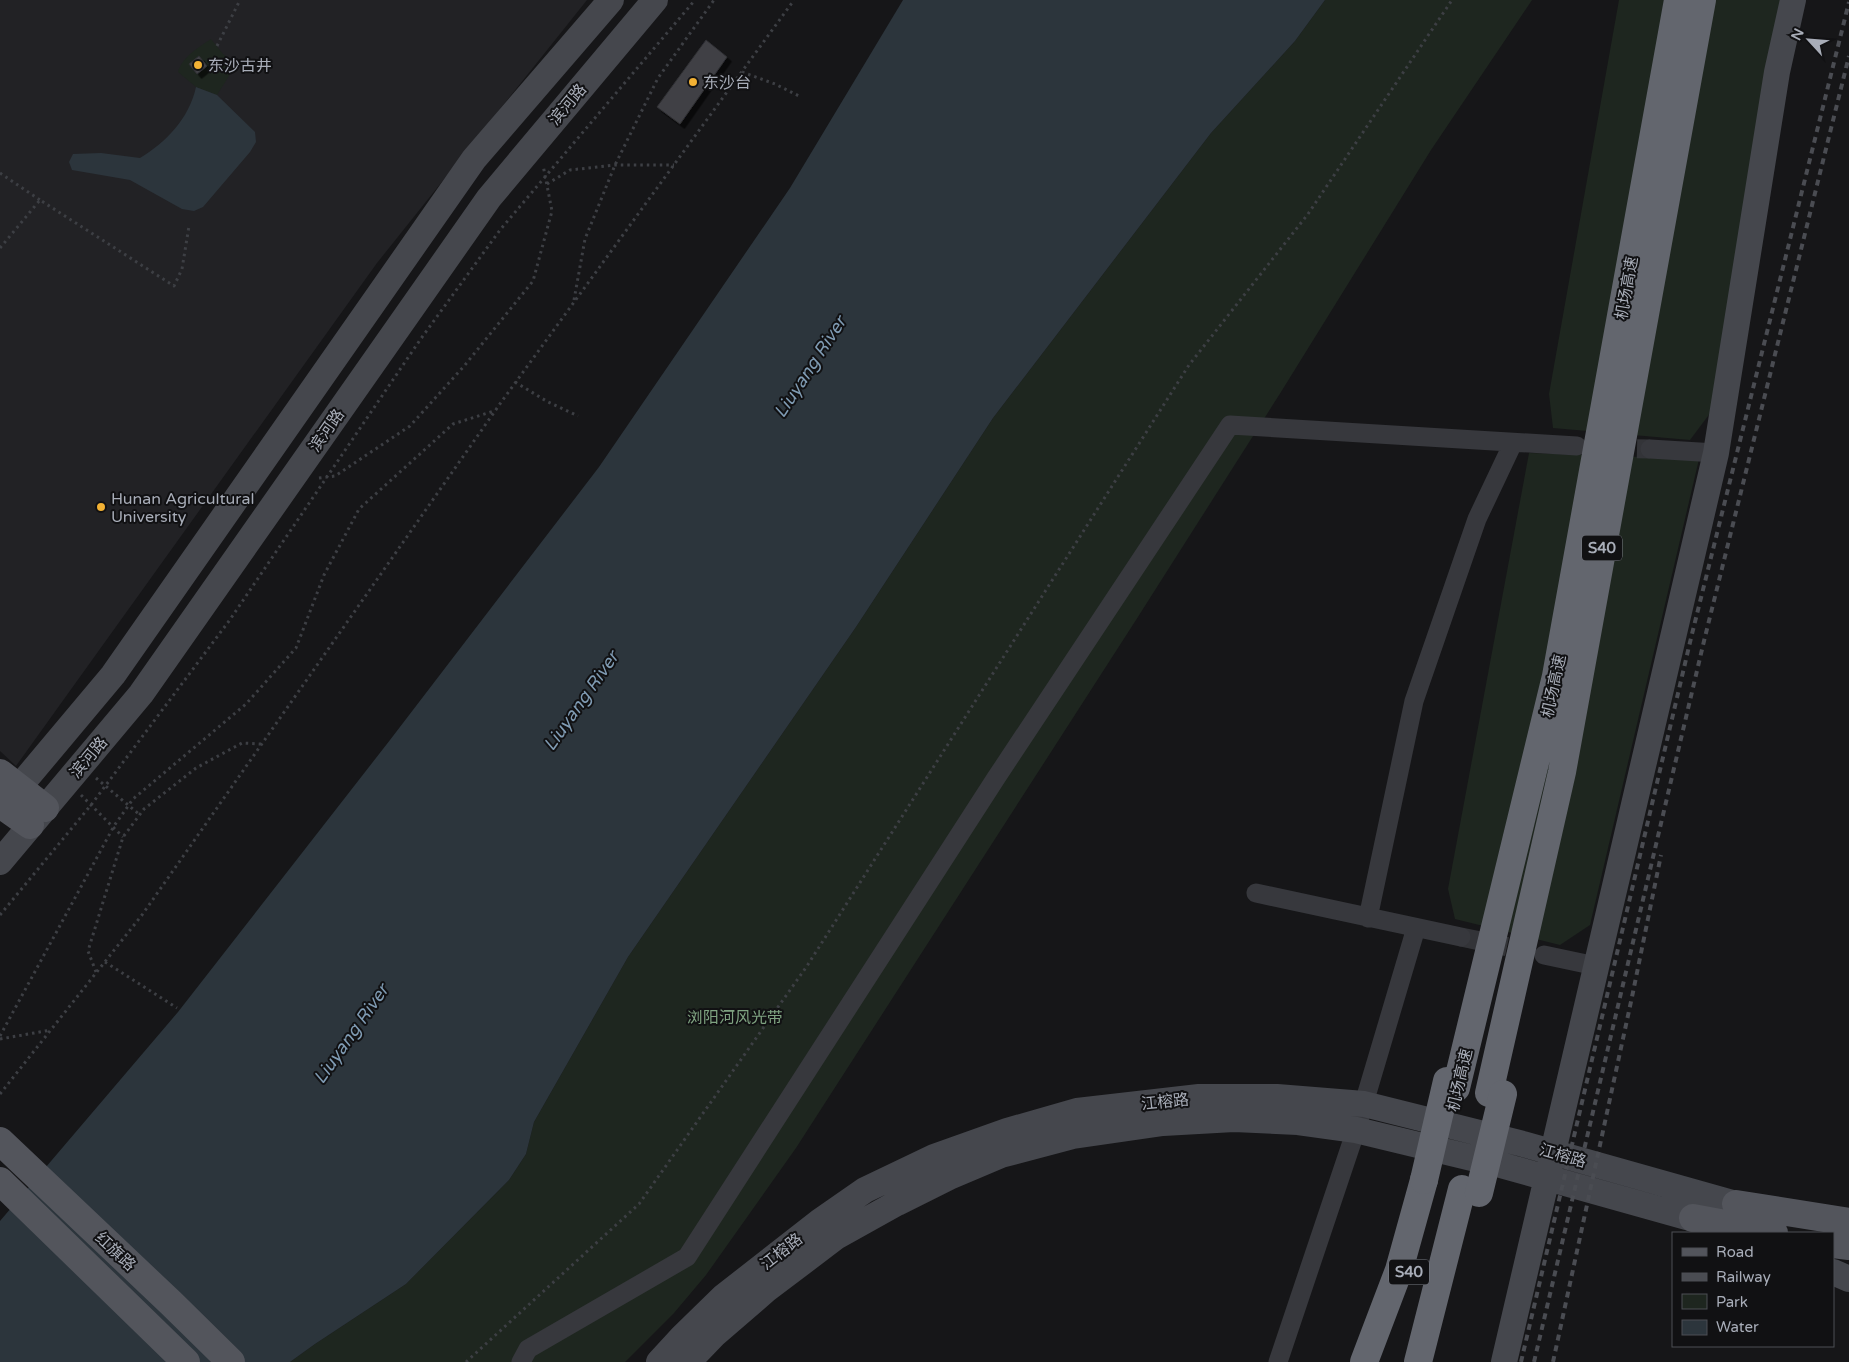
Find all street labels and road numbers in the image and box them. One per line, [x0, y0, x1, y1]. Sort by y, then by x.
street label: 滨河路 [545, 80, 591, 129]
street label: 机场高速 [1612, 255, 1642, 321]
street label: 滨河路 [305, 405, 349, 456]
road number: S40 [1582, 536, 1622, 560]
street label: 机场高速 [1538, 653, 1570, 720]
street label: 滨河路 [66, 733, 112, 782]
street label: 机场高速 [1443, 1047, 1477, 1114]
street label: 江榕路 [1140, 1090, 1190, 1114]
street label: 江榕路 [1537, 1140, 1589, 1172]
street label: 红旗路 [91, 1228, 140, 1275]
street label: 江榕路 [757, 1229, 807, 1274]
road number: S40 [1389, 1260, 1429, 1284]

